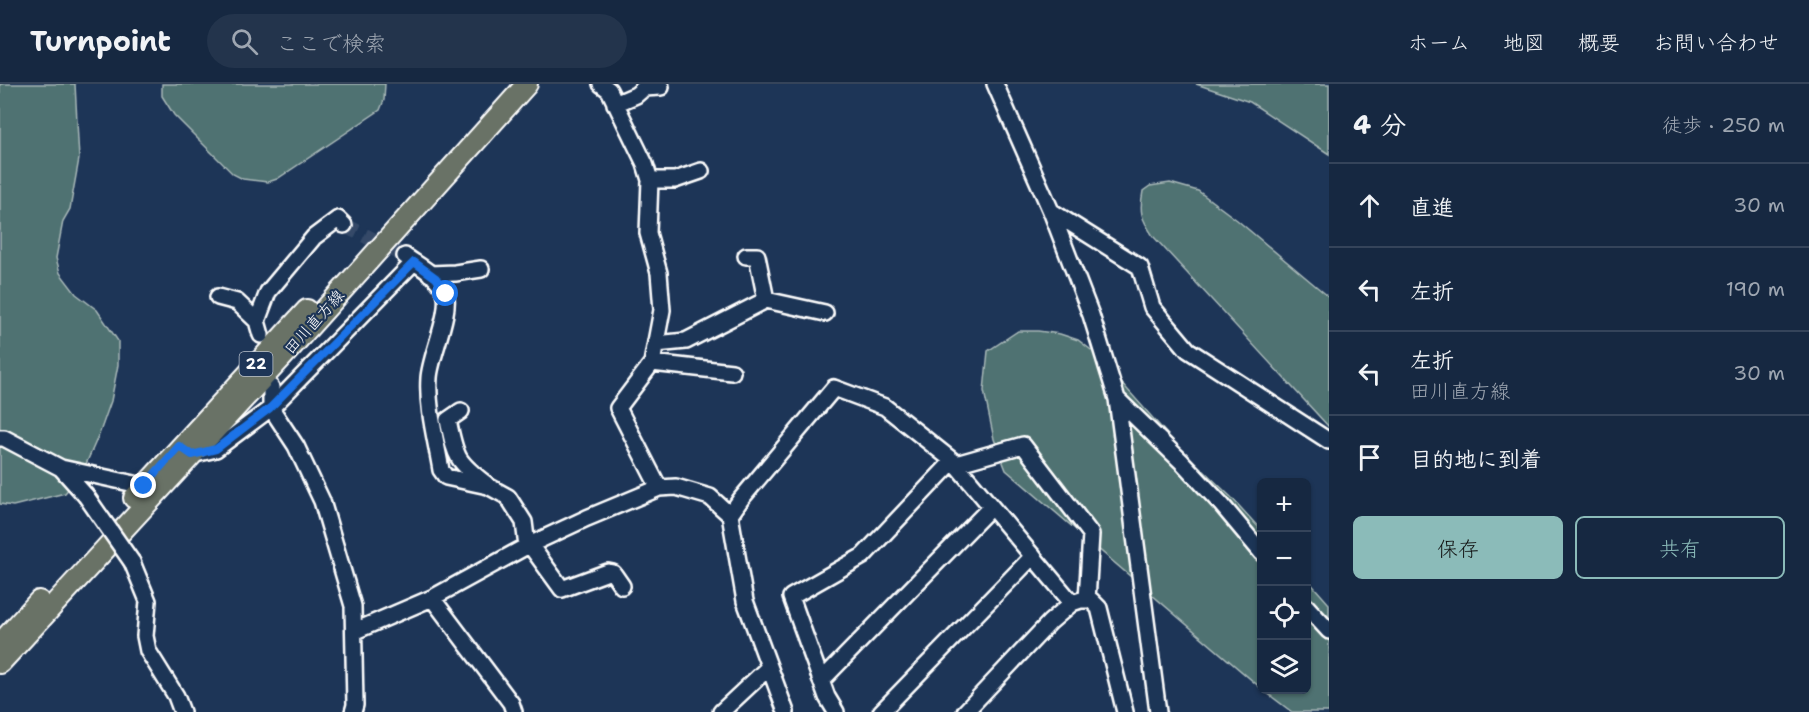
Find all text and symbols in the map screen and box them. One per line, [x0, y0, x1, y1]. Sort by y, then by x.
search box [207, 14, 627, 68]
text: Turnpoint [30, 22, 171, 60]
icon: search [228, 25, 261, 58]
text: ここで検索 [276, 29, 386, 58]
text: ホーム [1408, 29, 1470, 57]
text: 地図 [1503, 29, 1545, 57]
text: 概要 [1578, 29, 1620, 57]
text: お問い合わせ [1653, 29, 1779, 57]
text: 4 分 [1353, 107, 1406, 142]
text: 徒歩 · 250 m [1662, 112, 1785, 138]
icon: ahead [1353, 189, 1386, 222]
text: 30 m [1733, 192, 1785, 218]
text: 直進 [1410, 193, 1454, 222]
icon: left [1353, 273, 1386, 306]
text: 190 m [1726, 276, 1785, 302]
text: 左折 [1410, 277, 1454, 306]
route start [432, 280, 458, 306]
street label: 田川直方線 [279, 285, 349, 359]
text: 左折 [1410, 346, 1454, 375]
road number: 22 [240, 352, 272, 376]
icon: left [1353, 357, 1386, 390]
text: 30 m [1733, 360, 1785, 386]
text: 田川直方線 [1410, 378, 1510, 404]
icon: arrive [1353, 441, 1386, 474]
text: 目的地に到着 [1410, 445, 1542, 474]
route end [130, 472, 156, 498]
map controls [1257, 478, 1311, 694]
button: + [1257, 478, 1311, 532]
button: 保存 [1353, 516, 1563, 579]
button: 共有 [1575, 516, 1785, 579]
button: − [1257, 532, 1311, 586]
button: locate [1257, 586, 1311, 640]
button: layers [1257, 640, 1311, 694]

